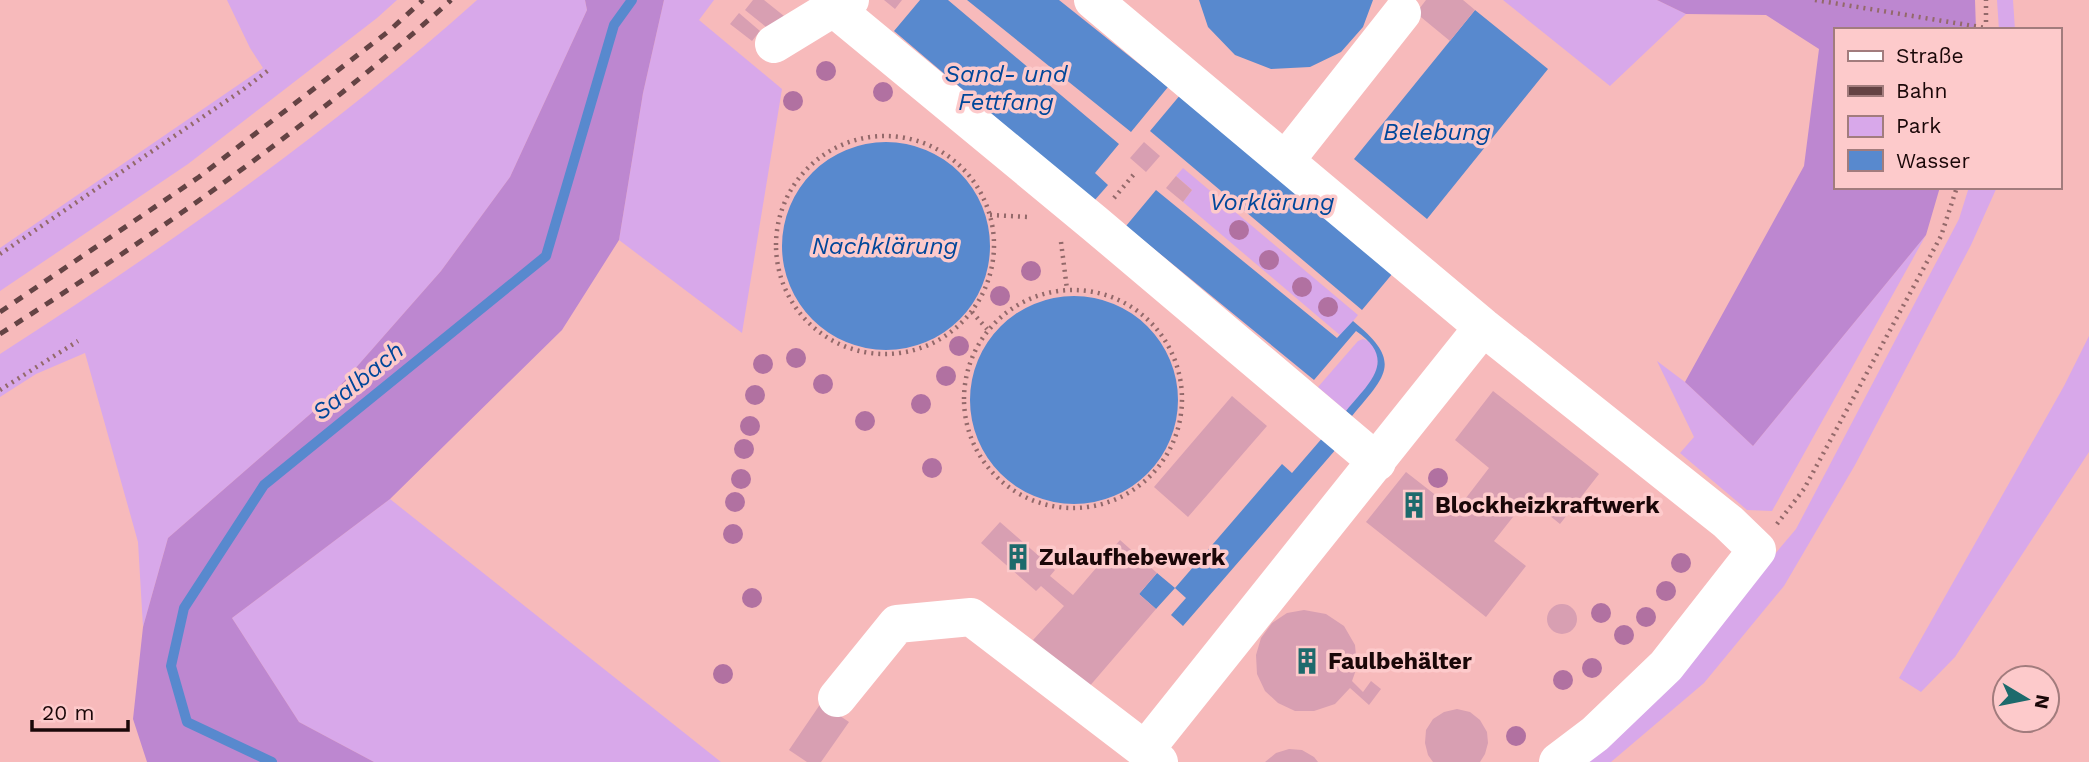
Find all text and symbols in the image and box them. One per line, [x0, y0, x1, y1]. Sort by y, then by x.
legend [1834, 28, 2061, 189]
text: Straße [1896, 43, 1964, 68]
water label: Sand- und Fettfang [945, 60, 1069, 116]
text: Bahn [1896, 78, 1948, 103]
text: Park [1896, 113, 1941, 138]
water label: Belebung [1383, 118, 1491, 146]
text: Wasser [1896, 148, 1970, 173]
water label: Vorklärung [1209, 188, 1335, 216]
water label: Nachklärung [812, 232, 958, 260]
water label: Saalbach [307, 336, 409, 426]
building icon: Blockheizkraftwerk [1399, 490, 1429, 520]
place label: Blockheizkraftwerk [1435, 492, 1660, 519]
building icon: Zulaufhebewerk [1003, 542, 1033, 572]
place label: Zulaufhebewerk [1039, 544, 1226, 571]
building icon: Faulbehälter [1292, 646, 1322, 676]
place label: Faulbehälter [1328, 648, 1472, 675]
north arrow [1991, 664, 2061, 734]
scale bar [32, 688, 128, 732]
text: N [2030, 693, 2055, 711]
text: 20 m [42, 700, 94, 725]

